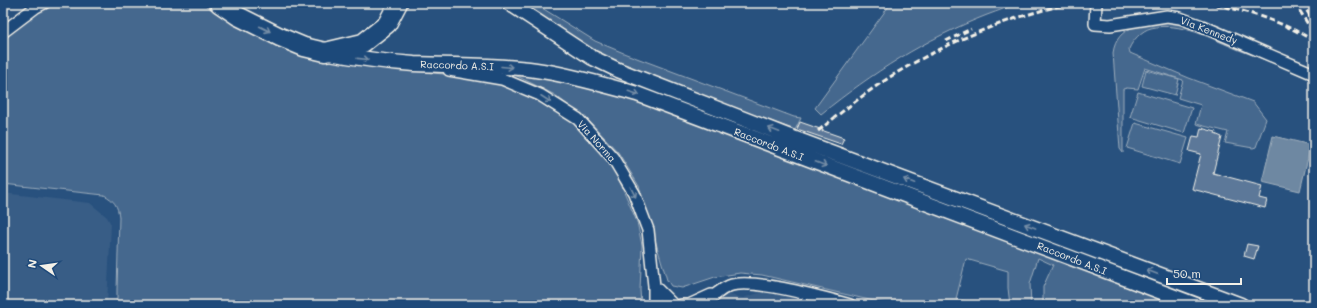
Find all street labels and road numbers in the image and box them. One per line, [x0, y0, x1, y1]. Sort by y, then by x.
street label: Via Kennedy [1178, 13, 1240, 47]
street label: Raccordo A.S.I [420, 57, 495, 73]
street label: Via Norma [575, 117, 619, 165]
street label: Raccordo A.S.I [732, 124, 806, 164]
street label: Raccordo A.S.I [1035, 238, 1109, 278]

